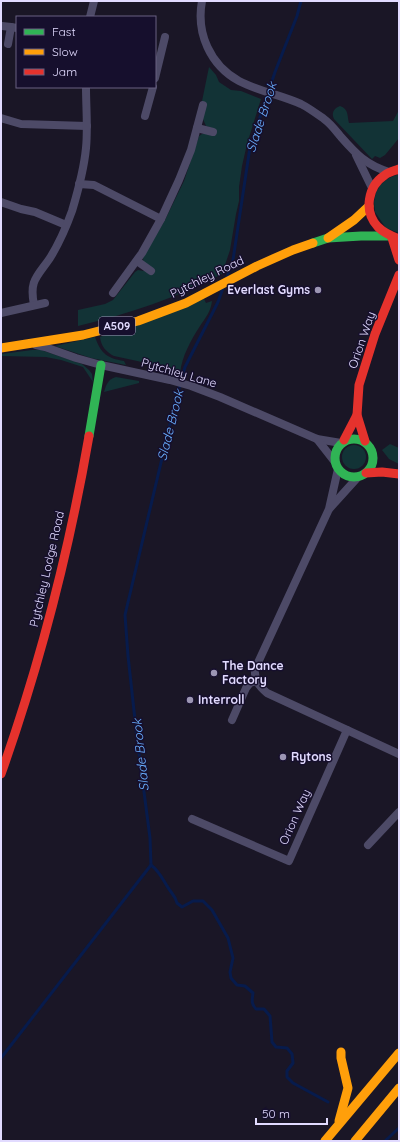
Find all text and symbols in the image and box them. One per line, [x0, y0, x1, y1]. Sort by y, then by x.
legend [16, 16, 156, 88]
text: Fast [52, 24, 76, 39]
text: Slow [52, 44, 78, 59]
text: Jam [52, 64, 77, 79]
water label: Slade Brook [242, 79, 280, 154]
street label: Pytchley Road [167, 252, 246, 301]
place label: Everlast Gyms [227, 282, 310, 297]
marker: Everlast Gyms [313, 285, 323, 295]
street label: Orion Way [345, 309, 378, 370]
road number: A509 [99, 317, 135, 335]
street label: Pytchley Lane [140, 355, 219, 391]
water label: Slade Brook [153, 387, 187, 462]
street label: Pytchley Lodge Road [26, 509, 67, 628]
place label: The Dance Factory [222, 658, 284, 687]
marker: The Dance Factory [209, 668, 219, 678]
place label: Interroll [198, 692, 245, 707]
marker: Interroll [185, 695, 195, 705]
water label: Slade Brook [128, 717, 152, 792]
place label: Rytons [291, 749, 332, 764]
marker: Rytons [278, 752, 288, 762]
street label: Orion Way [276, 787, 313, 847]
scale bar [256, 1100, 327, 1126]
text: 50 m [262, 1106, 290, 1121]

